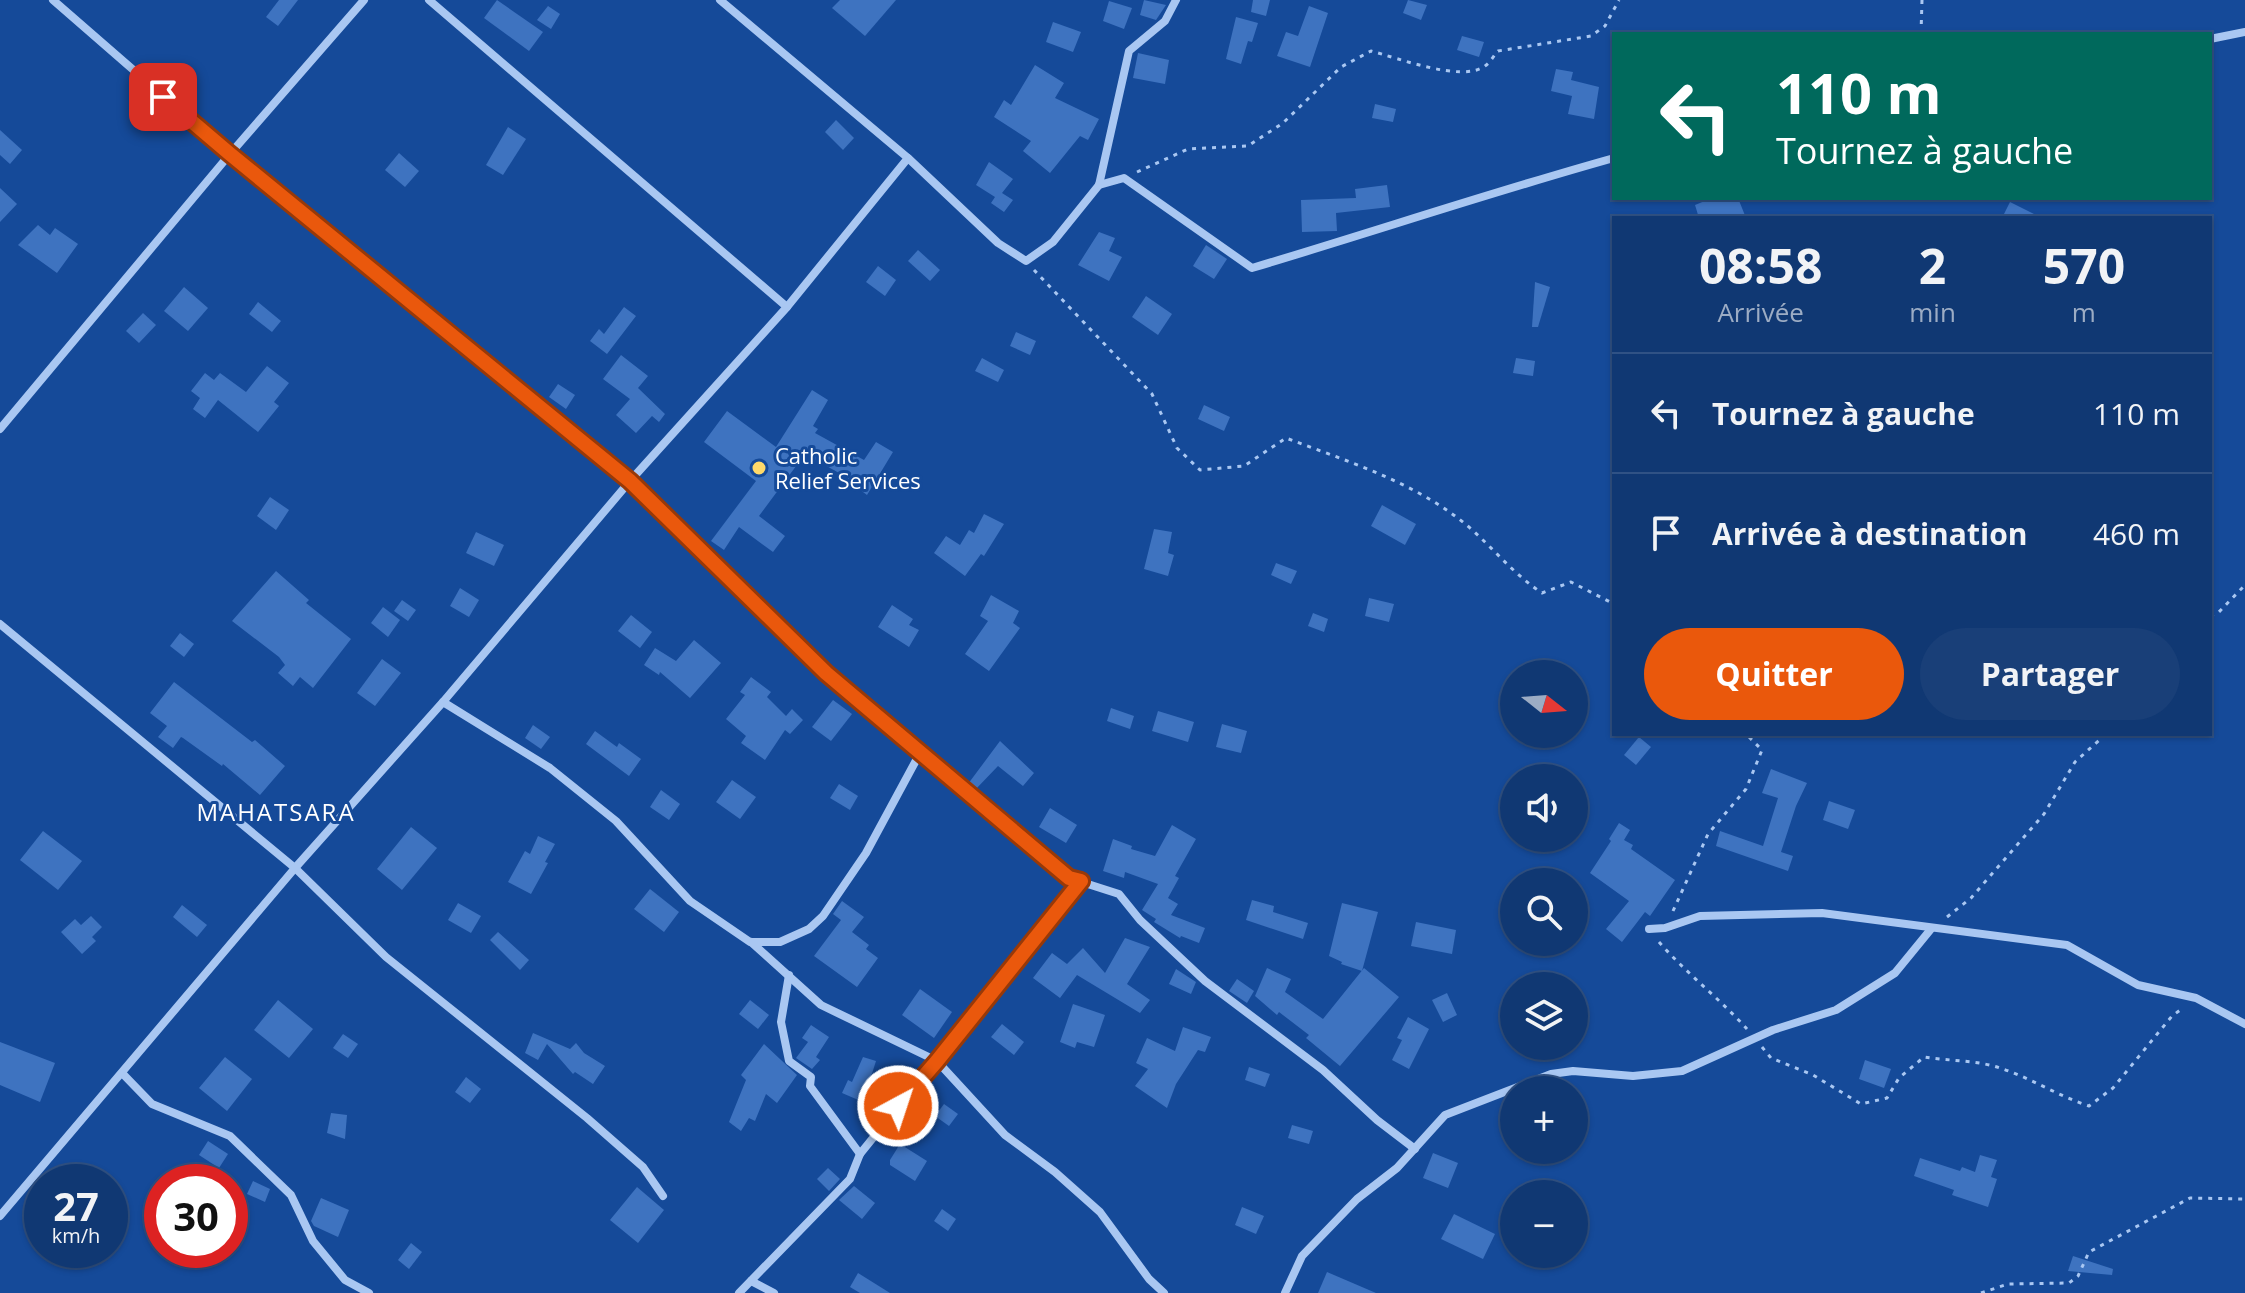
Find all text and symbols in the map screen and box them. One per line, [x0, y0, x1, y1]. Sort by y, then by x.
text: 110 m [1776, 54, 1942, 130]
pin [129, 63, 197, 131]
icon: left [1644, 64, 1748, 168]
icon: arrive [141, 75, 185, 119]
text: Tournez à gauche [1776, 126, 2073, 175]
text: 08:58 [1699, 233, 1822, 298]
text: 2 [1919, 233, 1946, 298]
text: 570 [2043, 233, 2125, 298]
text: Arrivée [1717, 294, 1804, 330]
text: min [1909, 294, 1956, 330]
text: m [2072, 294, 2096, 330]
icon: left [1644, 391, 1688, 435]
text: Tournez à gauche [1712, 393, 1975, 434]
text: 110 m [2093, 393, 2180, 434]
place label: Catholic Relief Services [775, 440, 921, 495]
marker: Catholic Relief Services [750, 459, 768, 477]
icon: arrive [1644, 511, 1688, 555]
text: Arrivée à destination [1712, 513, 2027, 554]
text: 460 m [2093, 513, 2180, 554]
button: Quitter [1644, 628, 1904, 720]
button: Partager [1920, 628, 2180, 720]
north arrow [1500, 660, 1588, 748]
map controls [1500, 660, 1588, 1268]
button: sound [1500, 764, 1588, 852]
district label: MAHATSARA [196, 795, 356, 828]
button: search [1500, 868, 1588, 956]
button: layers [1500, 972, 1588, 1060]
position arrow [856, 1064, 940, 1148]
button: + [1500, 1076, 1588, 1164]
speed limit sign: 30 [144, 1164, 248, 1268]
text: 27 [53, 1178, 99, 1233]
button: − [1500, 1180, 1588, 1268]
text: km/h [52, 1222, 100, 1249]

